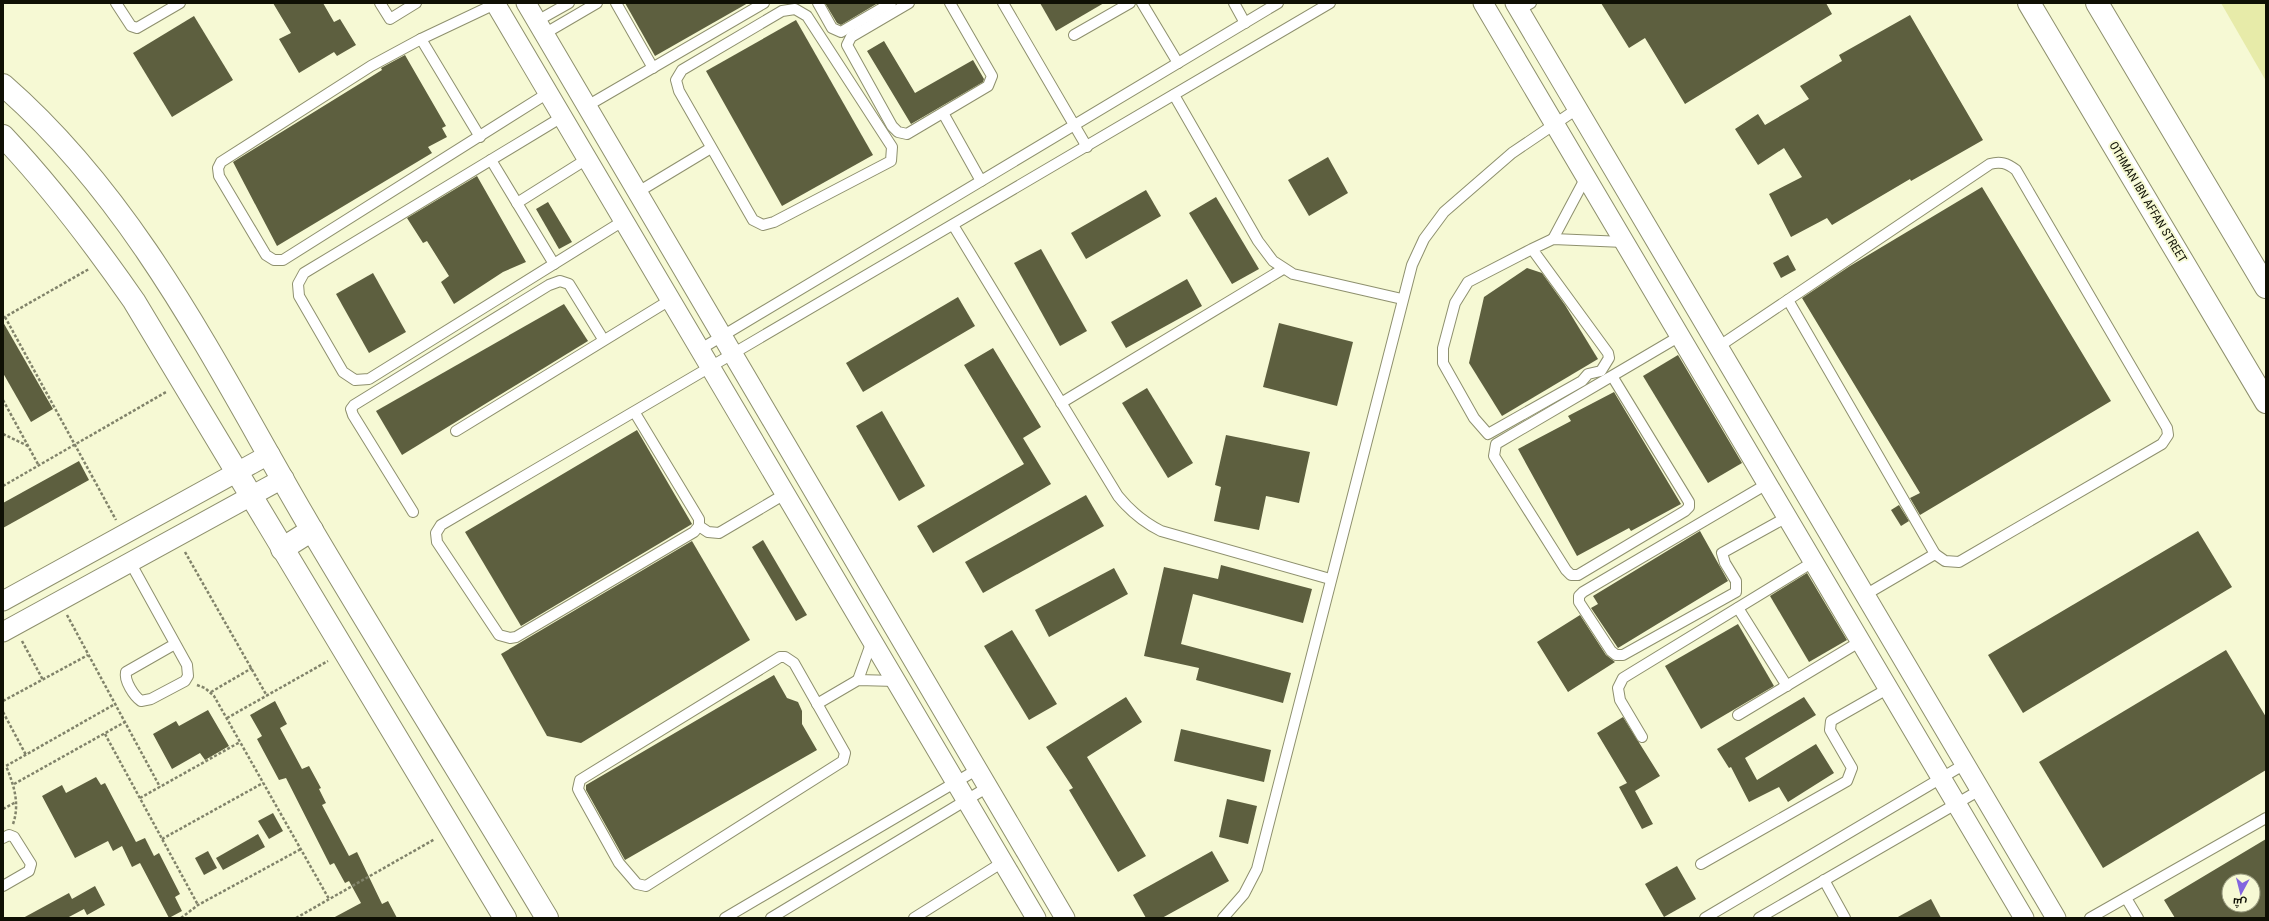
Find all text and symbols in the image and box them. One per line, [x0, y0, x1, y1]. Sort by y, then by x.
street label: OTHMAN IBN AFFAN STREET [2106, 139, 2190, 265]
north arrow [2221, 873, 2261, 913]
text: ش [2232, 895, 2248, 910]

